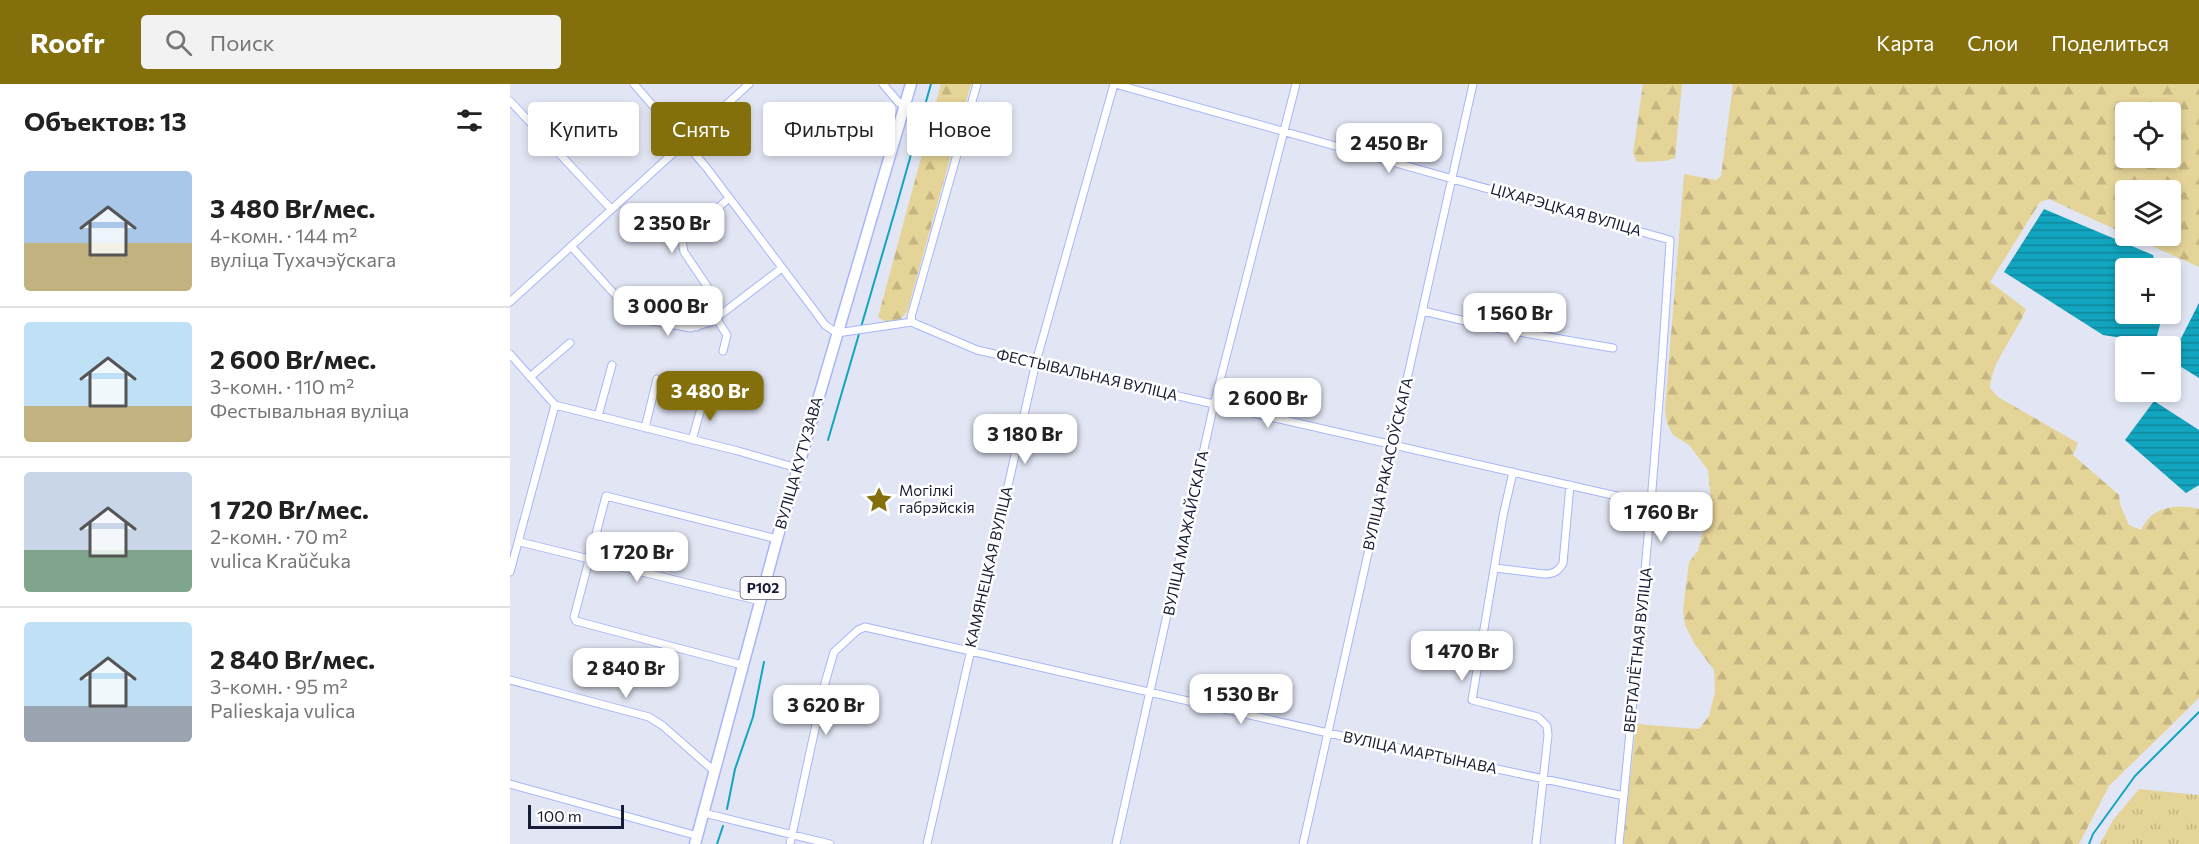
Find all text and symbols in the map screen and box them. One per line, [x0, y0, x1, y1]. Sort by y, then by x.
search box [141, 15, 561, 69]
text: Roofr [30, 25, 105, 59]
icon: search [162, 26, 195, 59]
text: Поиск [210, 29, 275, 56]
text: Карта [1876, 30, 1934, 55]
text: Слои [1967, 30, 2018, 55]
text: Поделиться [2051, 30, 2169, 55]
chip: Купить [528, 102, 639, 156]
chip: Снять [651, 102, 751, 156]
chip: Фильтры [763, 102, 895, 156]
chip: Новое [907, 102, 1012, 156]
map controls [2115, 102, 2181, 402]
button: locate [2115, 102, 2181, 168]
icon: filters [453, 104, 486, 137]
text: Объектов: 13 [24, 105, 187, 136]
pin: 2 450 Br [1327, 123, 1451, 174]
text: 2 450 Br [1350, 130, 1428, 154]
street label: ЦІХАРЭЦКАЯ ВУЛІЦА [1489, 179, 1644, 239]
button: layers [2115, 180, 2181, 246]
text: 3 480 Br/мес. [210, 192, 375, 223]
icon: home [72, 195, 144, 267]
pin: 2 350 Br [610, 203, 734, 254]
text: 2 350 Br [633, 210, 711, 234]
text: 4-комн. · 144 m² [210, 223, 357, 247]
text: вуліца Тухачэўскага [210, 247, 396, 271]
button: + [2115, 258, 2181, 324]
pin: 3 000 Br [606, 286, 730, 337]
text: 3 000 Br [628, 293, 708, 317]
pin: 1 560 Br [1453, 293, 1577, 344]
text: 1 560 Br [1477, 300, 1553, 324]
button: − [2115, 336, 2181, 402]
text: 2 600 Br/мес. [210, 343, 376, 374]
street label: ФЕСТЫВАЛЬНАЯ ВУЛІЦА [995, 344, 1180, 404]
icon: home [72, 346, 144, 418]
pin: 3 480 Br [648, 371, 772, 422]
text: 3-комн. · 110 m² [210, 374, 354, 398]
street label: ВУЛІЦА РАКАСОЎСКАГА [1358, 376, 1416, 552]
text: 3 480 Br [671, 378, 749, 402]
pin: 2 600 Br [1206, 378, 1330, 429]
text: 2 600 Br [1228, 385, 1308, 409]
street label: ВУЛІЦА КУТУЗАВА [770, 394, 826, 531]
text: Фестывальная вуліца [210, 398, 409, 422]
pin: 3 180 Br [963, 414, 1087, 465]
text: 3 180 Br [987, 421, 1063, 445]
street label: ВУЛІЦА МАЖАЙСКАГА [1159, 449, 1211, 617]
place label: Могілкі габрэйскія [899, 481, 975, 516]
street label: КАМЯНЕЦКАЯ ВУЛІЦА [961, 484, 1015, 649]
place icon: Могілкі габрэйскія [864, 485, 894, 515]
pin: 1 760 Br [1599, 492, 1723, 543]
text: 1 720 Br/мес. [210, 493, 369, 524]
icon: home [72, 496, 144, 568]
text: 1 760 Br [1624, 499, 1698, 523]
text: 2-комн. · 70 m² [210, 524, 347, 548]
pin: 1 720 Br [575, 532, 699, 583]
text: 1 720 Br [600, 539, 674, 563]
text: vulica Kraŭčuka [210, 548, 351, 572]
street label: ВЕРТАЛЁТНАЯ ВУЛІЦА [1619, 566, 1655, 734]
road number: Р102 [740, 577, 786, 599]
pin: 1 470 Br [1400, 631, 1524, 682]
text: 1 470 Br [1425, 638, 1499, 662]
text: 2 840 Br/мес. [210, 643, 375, 674]
icon: home [72, 646, 144, 718]
pin: 2 840 Br [564, 648, 688, 699]
text: 2 840 Br [587, 655, 665, 679]
text: 3-комн. · 95 m² [210, 674, 348, 698]
pin: 1 530 Br [1179, 674, 1303, 725]
text: 1 530 Br [1204, 681, 1278, 705]
pin: 3 620 Br [764, 685, 888, 736]
text: 3 620 Br [787, 692, 865, 716]
text: Palieskaja vulica [210, 698, 356, 722]
street label: ВУЛІЦА МАРТЫНАВА [1342, 727, 1499, 777]
scale bar [528, 802, 624, 830]
text: 100 m [537, 806, 582, 825]

